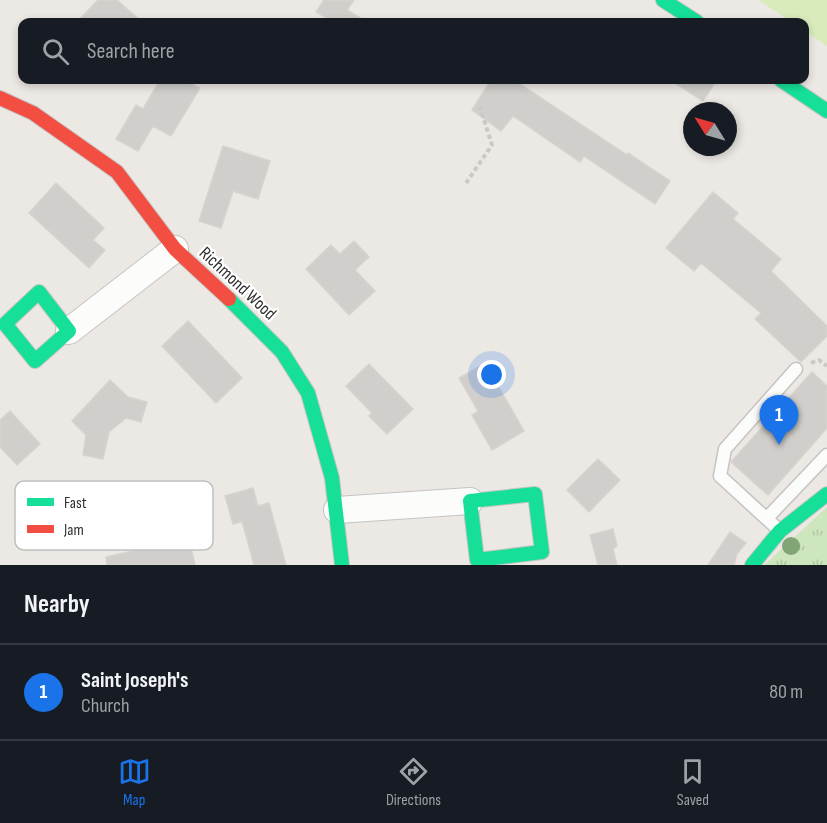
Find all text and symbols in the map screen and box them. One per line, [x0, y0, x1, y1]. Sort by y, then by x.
search box [18, 18, 809, 84]
icon: search [39, 35, 72, 68]
text: Search here [87, 38, 174, 65]
north arrow [683, 102, 737, 156]
street label: Richmond Wood [195, 242, 280, 324]
your location [477, 360, 506, 389]
pin: 1 [760, 396, 798, 445]
legend [15, 481, 213, 550]
text: Fast [64, 494, 87, 513]
text: Jam [63, 521, 84, 540]
text: Nearby [24, 589, 90, 620]
text: Saint Joseph's [81, 667, 189, 694]
text: 1 [40, 680, 47, 704]
text: 80 m [769, 680, 803, 704]
text: Church [81, 694, 130, 718]
tab: Map [118, 755, 151, 810]
tab: Directions [386, 755, 441, 810]
tab: Saved [676, 755, 709, 810]

